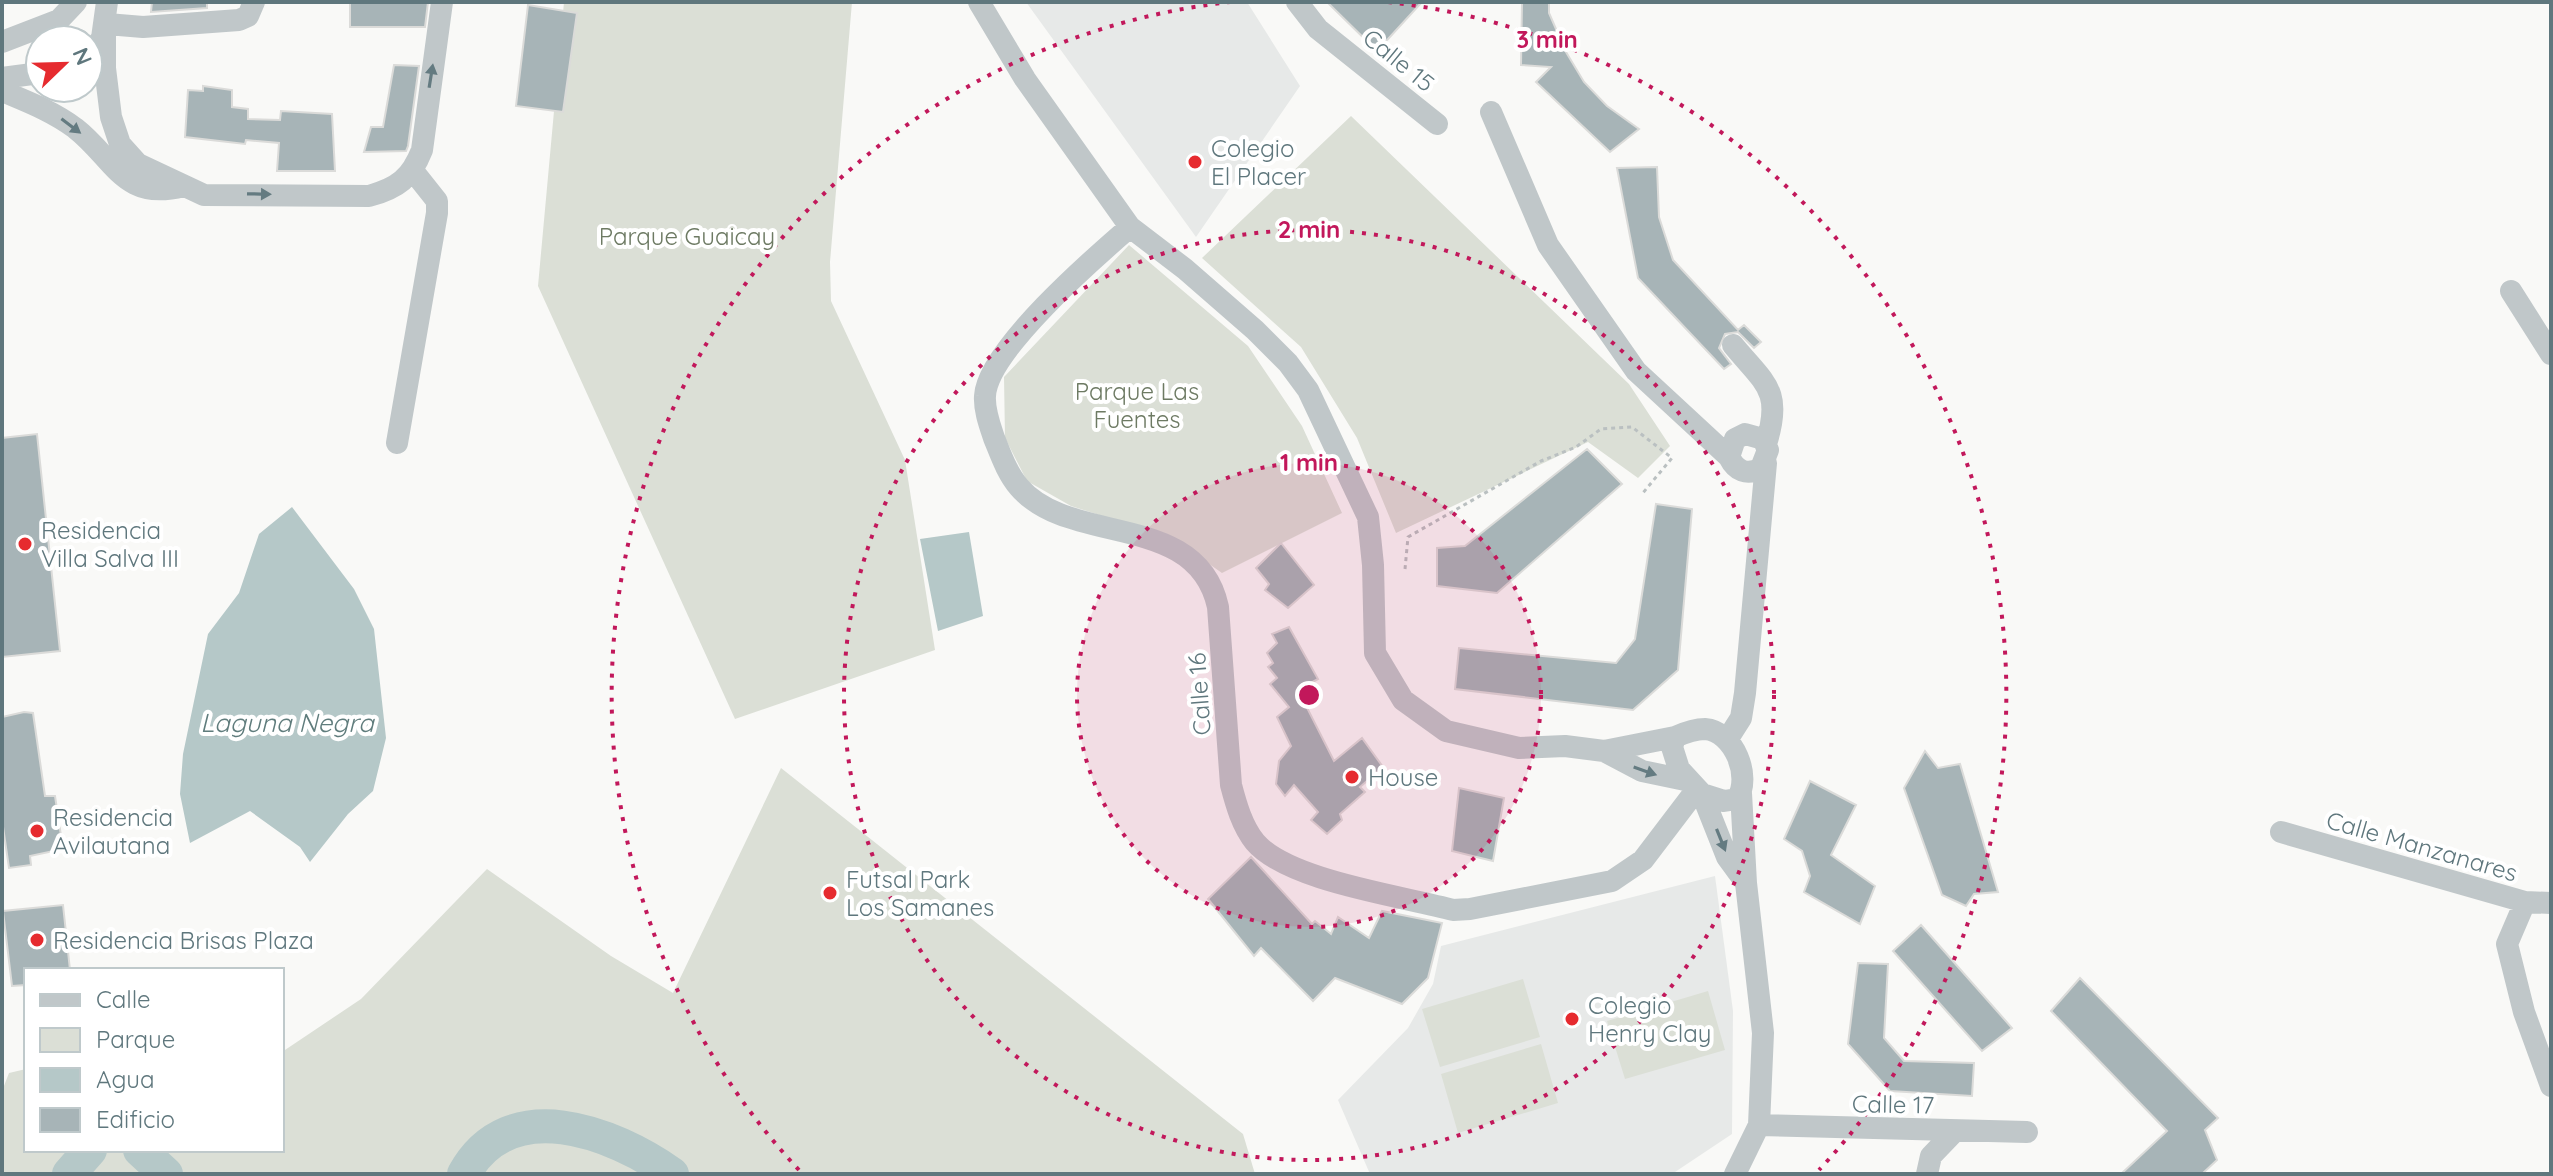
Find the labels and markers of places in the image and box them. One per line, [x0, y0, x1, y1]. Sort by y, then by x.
place label: Colegio El Placer [1211, 133, 1306, 191]
marker: Colegio El Placer [1186, 153, 1204, 171]
place label: Residencia Villa Salva III [41, 515, 179, 573]
marker: Residencia Villa Salva III [16, 535, 34, 553]
centre of rings [1295, 681, 1323, 709]
place label: House [1368, 762, 1438, 792]
marker: House [1343, 768, 1361, 786]
place label: Residencia Avilautana [53, 802, 173, 860]
marker: Residencia Avilautana [28, 822, 46, 840]
place label: Futsal Park Los Samanes [846, 864, 994, 922]
marker: Futsal Park Los Samanes [821, 884, 839, 902]
place label: Residencia Brisas Plaza [53, 925, 314, 955]
marker: Residencia Brisas Plaza [28, 931, 46, 949]
place label: Colegio Henry Clay [1588, 990, 1712, 1048]
marker: Colegio Henry Clay [1563, 1010, 1581, 1028]

